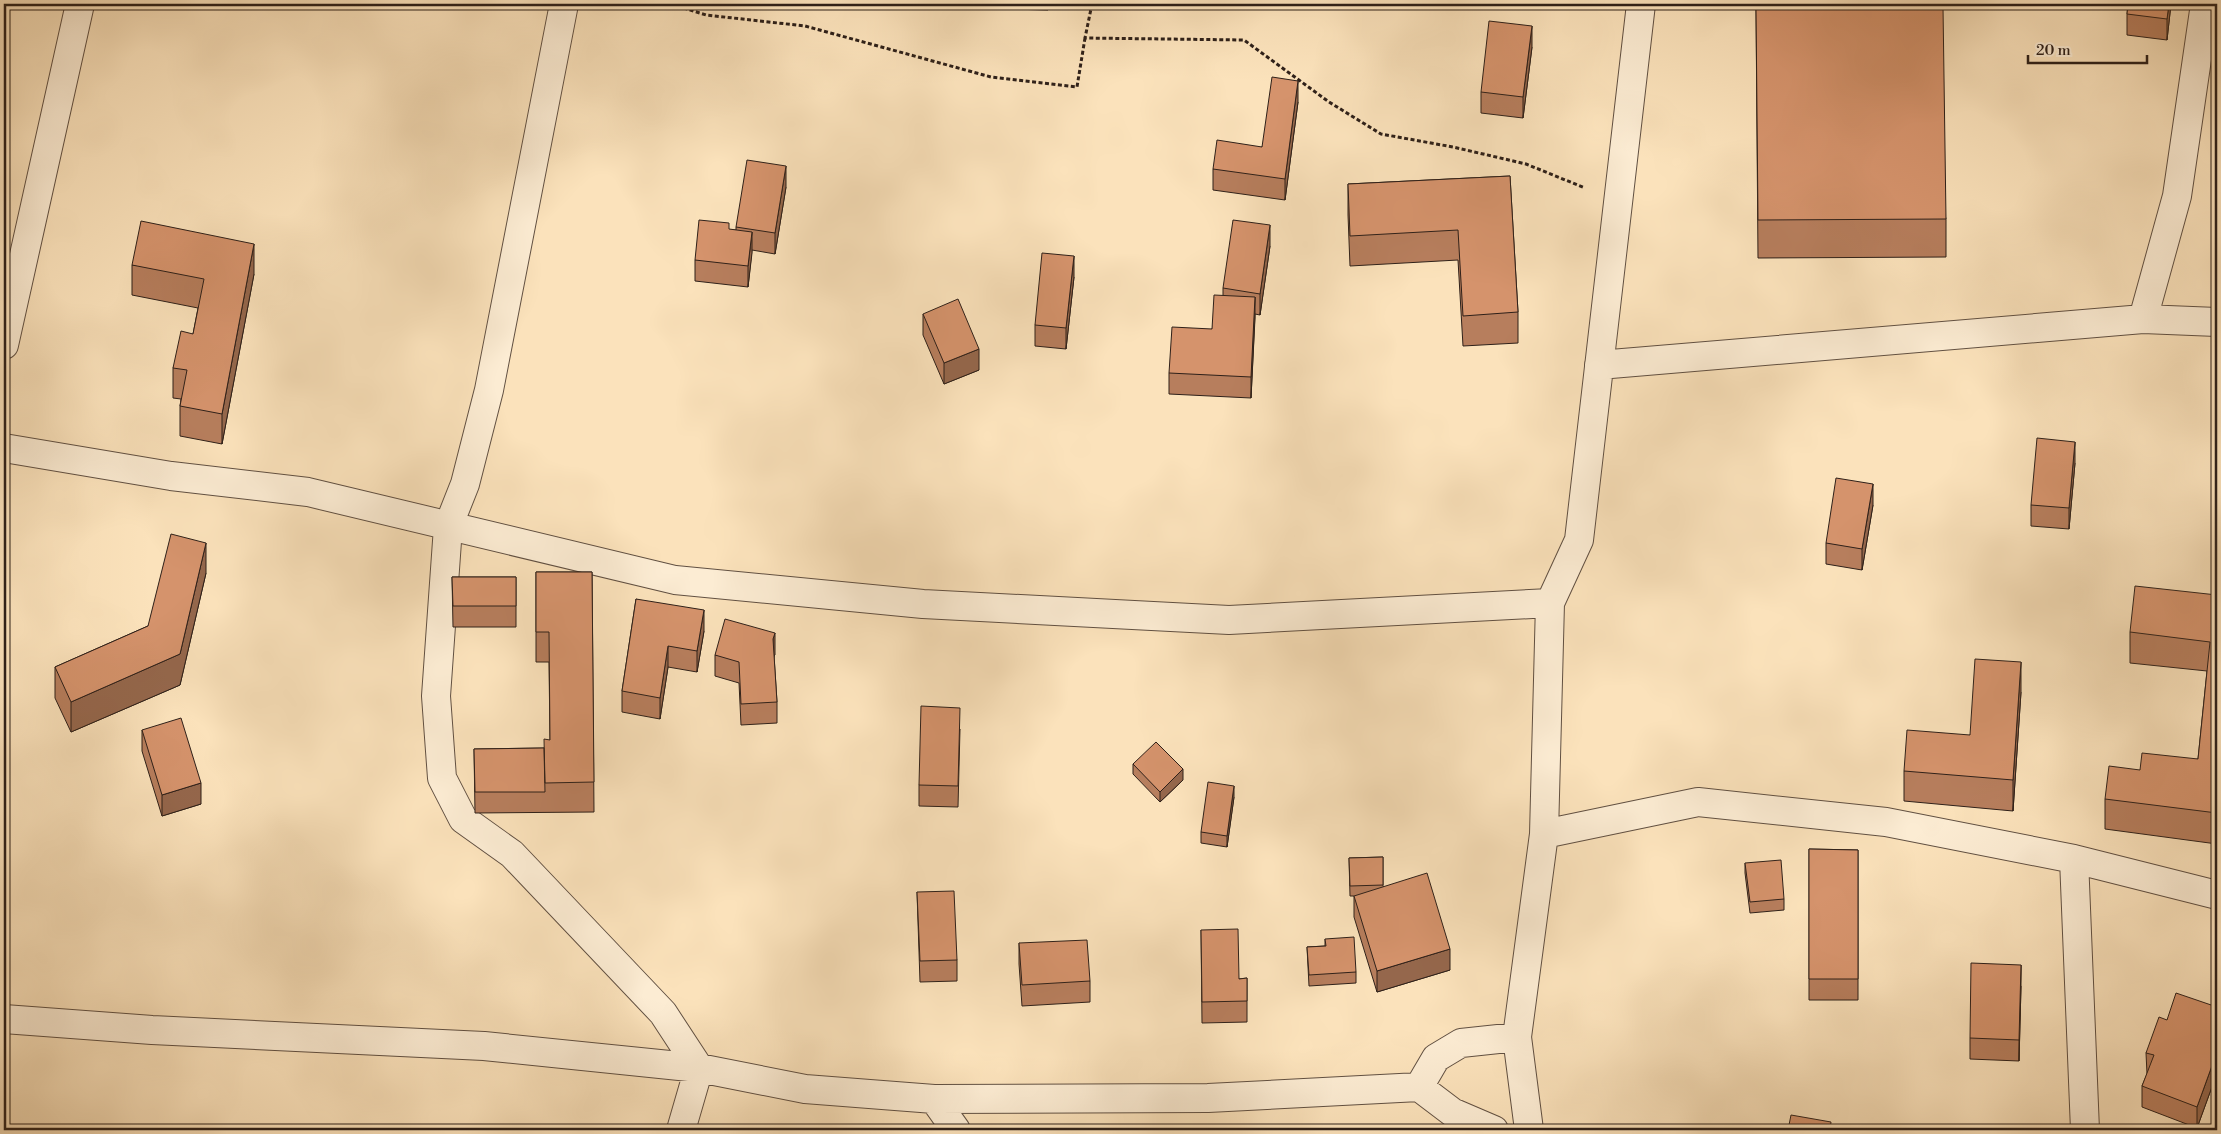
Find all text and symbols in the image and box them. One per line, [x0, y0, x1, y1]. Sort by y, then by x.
scale bar [2028, 32, 2147, 64]
text: 20 m [2036, 41, 2071, 60]

